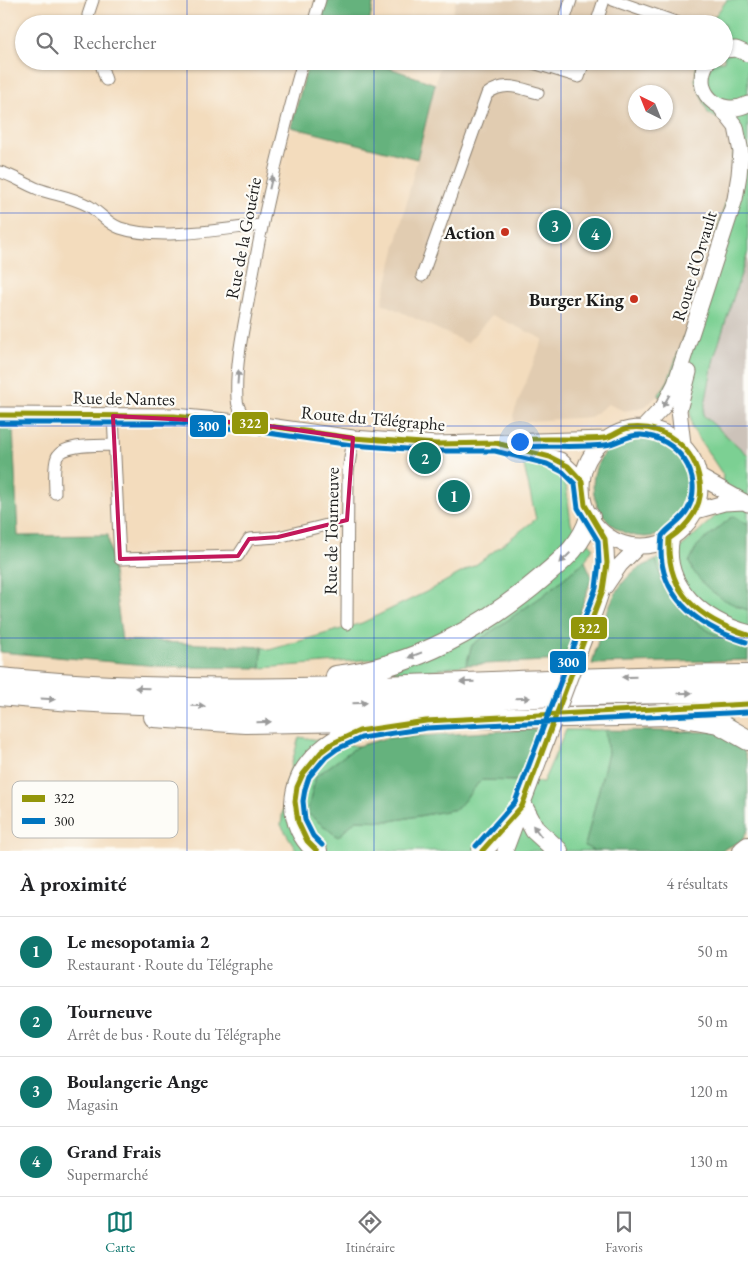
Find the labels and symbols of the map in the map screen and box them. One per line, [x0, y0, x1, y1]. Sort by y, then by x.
north arrow [628, 85, 673, 130]
street label: Rue de la Gouérie [220, 175, 266, 301]
one-way arrow [267, 175, 275, 190]
pin: 3 [539, 207, 571, 245]
street label: Route d'Orvault [666, 208, 722, 324]
pin: 4 [579, 215, 611, 253]
place label: Action [443, 221, 495, 244]
marker: Action [499, 226, 511, 238]
place label: Burger King [529, 288, 625, 311]
marker: Burger King [628, 293, 640, 305]
one-way arrow [235, 369, 243, 385]
street label: Rue de Nantes [73, 386, 175, 410]
one-way arrow [662, 394, 670, 409]
street label: Route du Télégraphe [300, 400, 446, 436]
line badge: 322 [231, 411, 269, 435]
line badge: 300 [189, 414, 227, 438]
text: 322 [239, 414, 262, 432]
text: 300 [197, 417, 220, 435]
your location [507, 429, 533, 455]
pin: 2 [409, 439, 441, 477]
street label: Rue de Tourneuve [318, 467, 344, 595]
pin: 1 [438, 477, 470, 515]
one-way arrow [559, 551, 571, 563]
line badge: 322 [570, 616, 608, 640]
text: 322 [578, 619, 601, 637]
line badge: 300 [549, 650, 587, 674]
one-way arrow [407, 651, 422, 659]
text: 300 [557, 653, 580, 671]
one-way arrow [621, 673, 637, 681]
one-way arrow [459, 679, 475, 687]
one-way arrow [133, 683, 149, 691]
one-way arrow [677, 689, 693, 697]
one-way arrow [515, 694, 531, 702]
one-way arrow [40, 696, 56, 704]
one-way arrow [352, 699, 368, 707]
one-way arrow [190, 702, 206, 710]
one-way arrow [257, 718, 273, 726]
legend [12, 781, 178, 838]
text: 322 [54, 789, 74, 807]
text: 300 [54, 812, 74, 830]
one-way arrow [532, 824, 542, 838]

